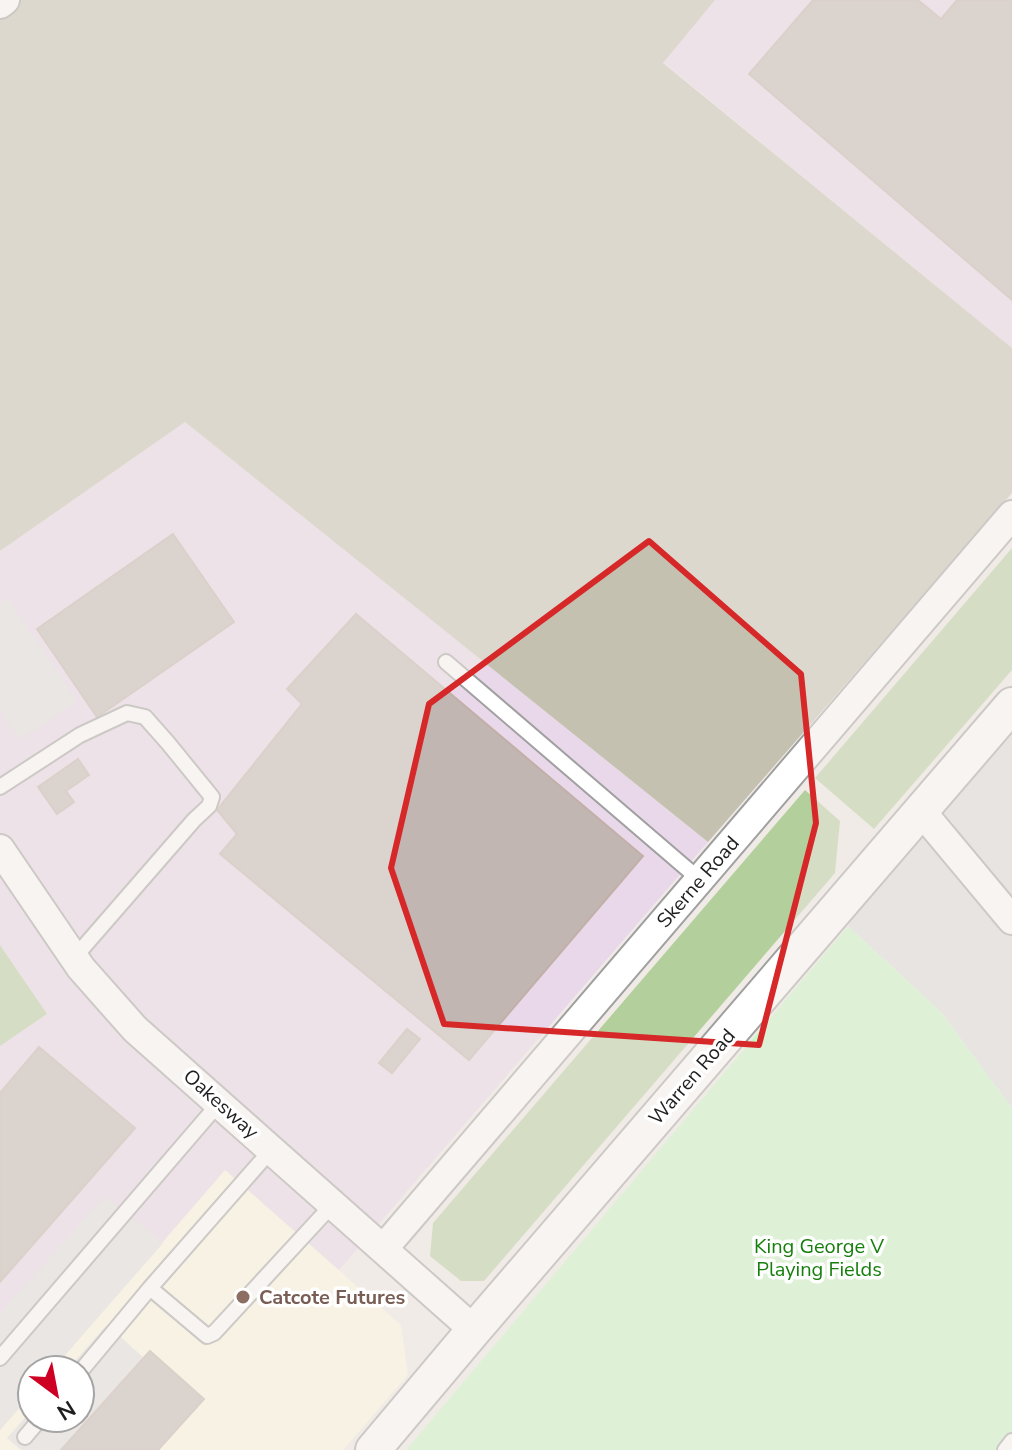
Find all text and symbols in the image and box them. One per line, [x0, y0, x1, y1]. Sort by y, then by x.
street label: Skerne Road [651, 830, 745, 934]
street label: Warren Road [643, 1023, 741, 1131]
street label: Oakesway [177, 1063, 265, 1146]
park label: King George V Playing Fields [754, 1233, 884, 1283]
place label: Catcote Futures [259, 1284, 406, 1311]
marker: Catcote Futures [234, 1288, 252, 1306]
north arrow [16, 1354, 96, 1434]
text: N [51, 1393, 81, 1427]

